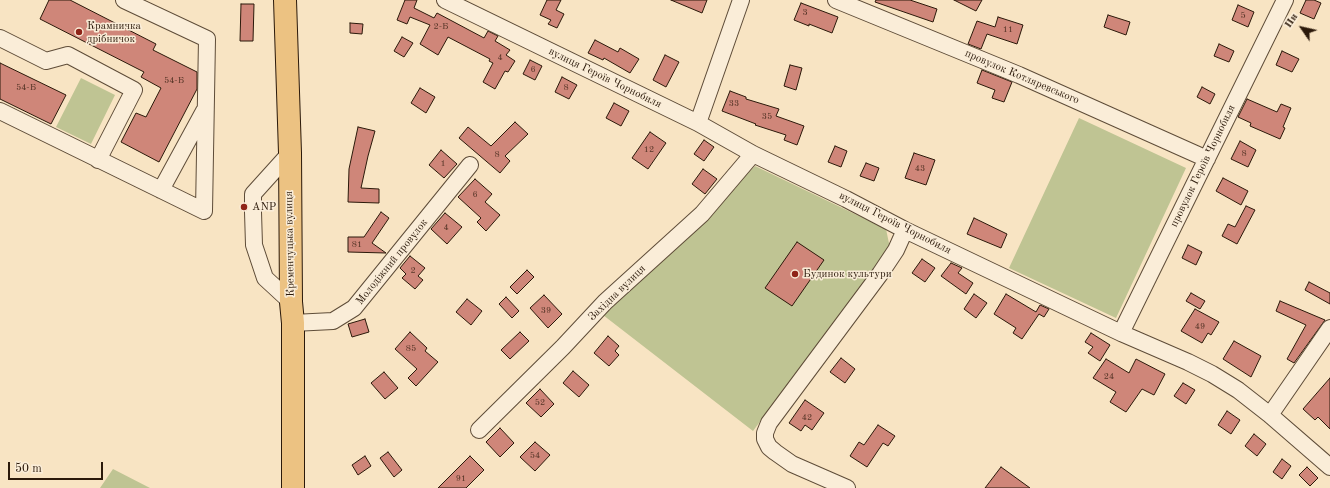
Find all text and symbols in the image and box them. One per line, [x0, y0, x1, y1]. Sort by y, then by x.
house number: 3 [802, 8, 808, 18]
north arrow [1282, 8, 1322, 48]
house number: 5 [1240, 11, 1246, 21]
text: Пн [1283, 12, 1300, 30]
place label: Крамничка дрібничок [87, 19, 141, 45]
house number: 2-Б [434, 22, 448, 32]
house number: 11 [1003, 25, 1013, 35]
marker: Крамничка дрібничок [74, 27, 84, 37]
street label: вулиця Героїв Чорнобиля [546, 45, 664, 111]
street label: провулок Котляревського [963, 47, 1081, 107]
house number: 4 [497, 53, 503, 63]
house number: 6 [530, 65, 536, 75]
house number: 54-Б [164, 76, 184, 86]
house number: 54-Б [16, 83, 36, 93]
house number: 8 [563, 83, 569, 93]
house number: 33 [729, 99, 739, 109]
street label: провулок Героїв Чорнобиля [1168, 103, 1238, 229]
house number: 35 [762, 112, 772, 122]
house number: 12 [644, 145, 654, 155]
house number: 8 [1241, 149, 1247, 159]
house number: 8 [494, 150, 500, 160]
house number: 1 [440, 159, 446, 169]
house number: 43 [915, 164, 925, 174]
street label: вулиця Героїв Чорнобиля [837, 189, 953, 257]
house number: 6 [472, 190, 478, 200]
street label: Кременчуцька вулиця [282, 191, 298, 297]
place label: ANP [252, 200, 276, 214]
marker: ANP [239, 202, 249, 212]
street label: Молодіжний провулок [353, 216, 431, 308]
house number: 4 [443, 223, 449, 233]
house number: 81 [352, 240, 362, 250]
street label: Західна вулиця [586, 262, 648, 324]
house number: 2 [410, 266, 416, 276]
place label: Будинок культури [803, 267, 892, 281]
marker: Будинок культури [790, 269, 800, 279]
house number: 39 [541, 306, 551, 316]
house number: 49 [1195, 322, 1205, 332]
house number: 85 [406, 344, 416, 354]
house number: 24 [1104, 372, 1114, 382]
house number: 52 [535, 398, 545, 408]
house number: 42 [802, 413, 812, 423]
house number: 54 [530, 451, 540, 461]
scale bar [10, 454, 105, 480]
text: 50 m [15, 463, 42, 475]
house number: 91 [456, 474, 466, 484]

